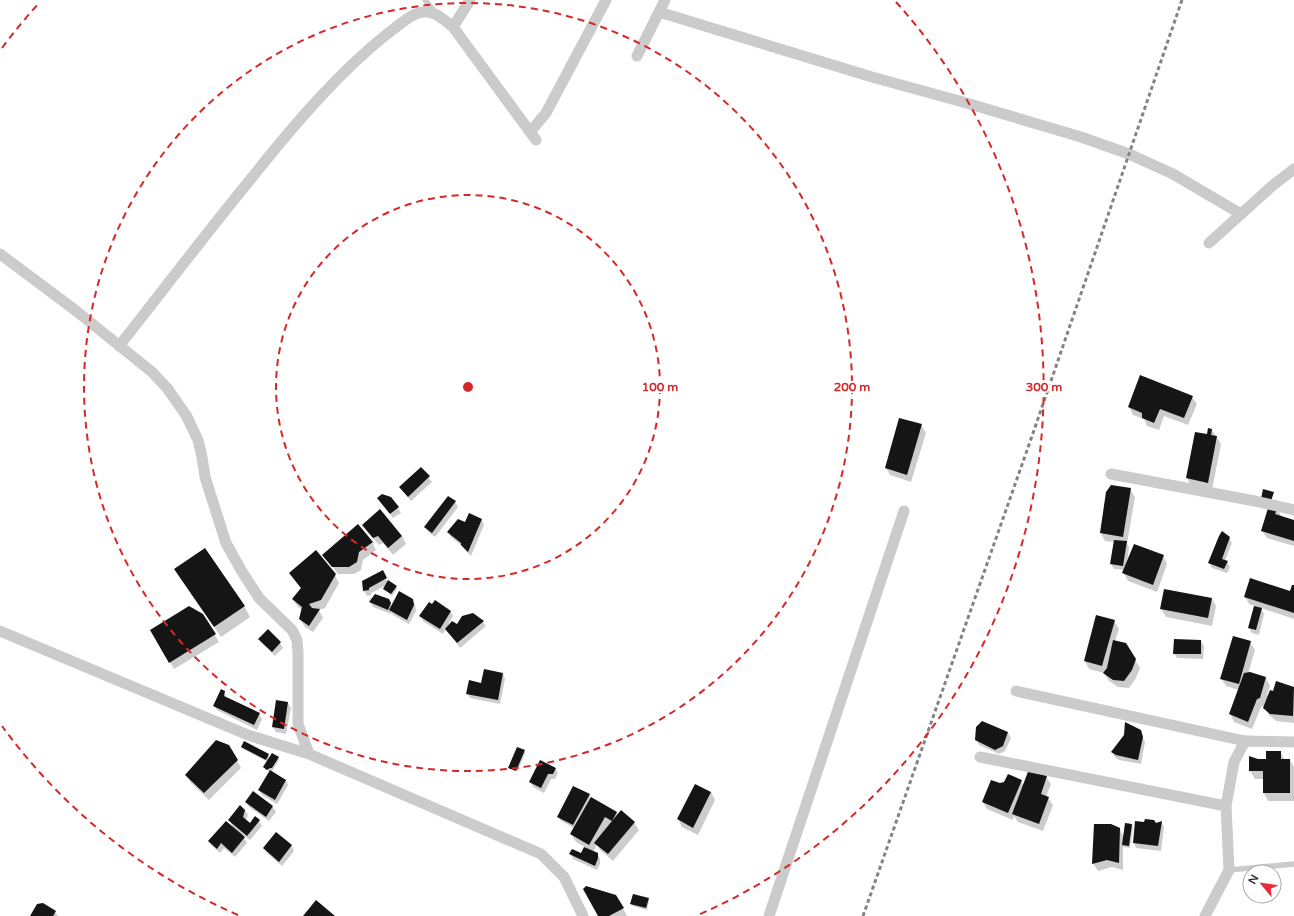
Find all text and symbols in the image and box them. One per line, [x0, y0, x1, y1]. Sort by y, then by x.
centre of rings [461, 380, 475, 394]
text: 100 m [642, 380, 678, 394]
text: 200 m [834, 380, 870, 394]
text: 300 m [1026, 380, 1062, 394]
north arrow [1242, 864, 1282, 904]
text: N [1246, 872, 1262, 886]

